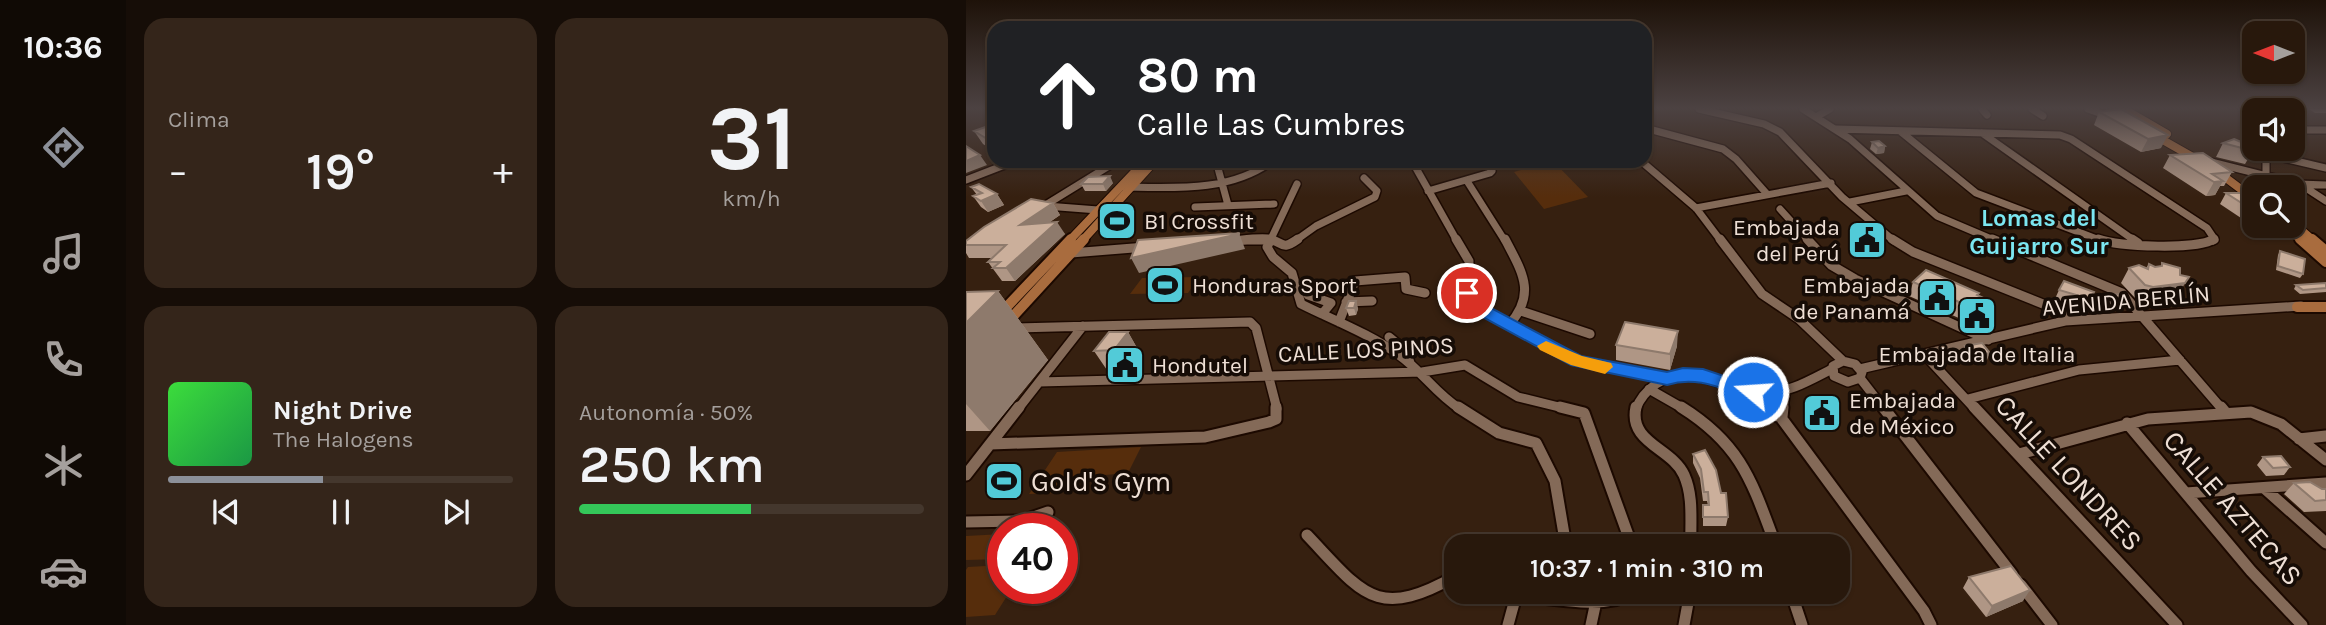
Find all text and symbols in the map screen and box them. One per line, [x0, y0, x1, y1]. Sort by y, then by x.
north arrow [2242, 21, 2305, 84]
map controls [2242, 21, 2305, 238]
text: 10:36 [23, 29, 103, 66]
text: 80 m [1137, 47, 1259, 104]
icon: ahead [1022, 49, 1113, 140]
text: 31 [707, 86, 796, 192]
button: sound [2242, 98, 2305, 161]
text: Clima [168, 106, 230, 133]
text: Calle Las Cumbres [1137, 106, 1406, 143]
icon: directions [39, 123, 88, 172]
text: 19° [306, 141, 375, 202]
text: − [168, 149, 188, 194]
text: + [493, 149, 513, 194]
button: search [2242, 175, 2305, 238]
text: km/h [722, 185, 781, 212]
sports icon: B1 Crossfit [1096, 200, 1138, 242]
district label: Lomas del Guijarro Sur [1969, 204, 2109, 260]
place label: B1 Crossfit [1144, 208, 1254, 235]
place label: Embajada del Perú [1733, 214, 1840, 267]
public building icon: Embajada del Perú [1846, 219, 1888, 261]
icon: music [39, 229, 88, 278]
pin [1437, 263, 1497, 323]
sports icon: Honduras Sport [1144, 264, 1186, 306]
place label: Honduras Sport [1192, 272, 1357, 299]
place label: Embajada de Panamá [1793, 272, 1910, 325]
icon: arrive [1448, 274, 1486, 312]
public building icon: Embajada de Panamá [1916, 277, 1958, 319]
street label: AVENIDA BERLÍN [2041, 280, 2211, 322]
public building icon: Embajada de Italia [1956, 295, 1998, 337]
street label: CALLE LOS PINOS [1277, 332, 1455, 368]
icon: phone [39, 335, 88, 384]
place label: Embajada de Italia [1879, 341, 2075, 368]
public building icon: Hondutel [1104, 344, 1146, 386]
place label: Hondutel [1152, 352, 1248, 379]
position arrow [1716, 355, 1790, 429]
place label: Embajada de México [1849, 387, 1956, 440]
street label: CALLE LONDRES [1989, 388, 2149, 558]
public building icon: Embajada de México [1801, 392, 1843, 434]
text: Night Drive [273, 395, 412, 426]
text: Autonomía · 50% [579, 399, 753, 426]
street label: CALLE AZTECAS [2157, 424, 2309, 592]
text: The Halogens [273, 426, 413, 453]
text: 250 km [579, 434, 765, 495]
icon: climate [39, 441, 88, 490]
sports icon: Gold's Gym [983, 460, 1025, 502]
place label: Gold's Gym [1031, 465, 1171, 498]
icon: previous [207, 493, 245, 531]
icon: pause [322, 493, 360, 531]
icon: next [437, 493, 475, 531]
speed limit sign: 40 [987, 513, 1078, 604]
icon: car [39, 547, 88, 596]
text: 10:37 · 1 min · 310 m [1530, 553, 1764, 584]

